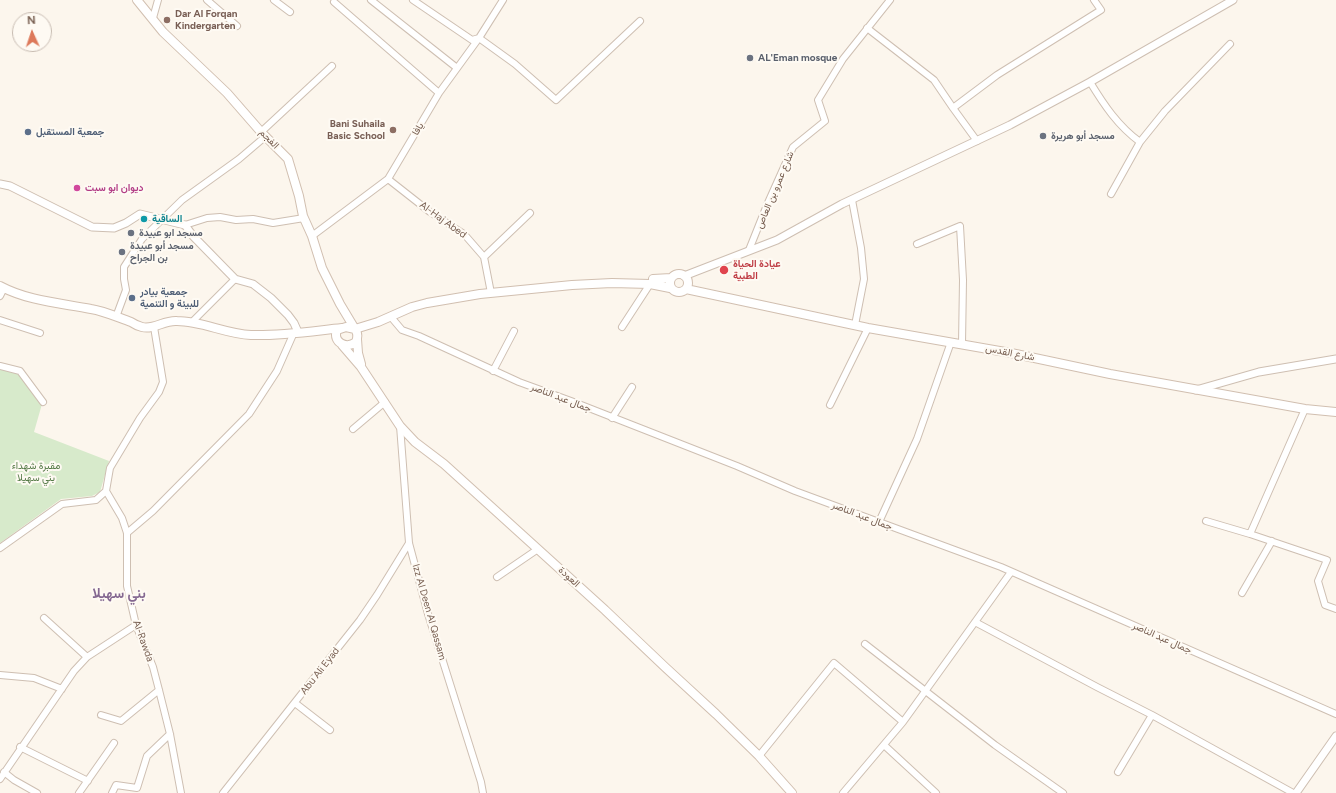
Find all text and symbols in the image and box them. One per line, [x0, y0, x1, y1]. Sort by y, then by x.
place label: Dar Al Forqan Kindergarten [175, 8, 237, 32]
north arrow [12, 12, 52, 52]
text: N [27, 14, 36, 27]
marker: Dar Al Forqan Kindergarten [162, 15, 172, 25]
place label: AL'Eman mosque [758, 52, 837, 64]
marker: AL'Eman mosque [745, 53, 755, 63]
place label: Bani Suhaila Basic School [327, 118, 385, 142]
street label: يافا [410, 120, 426, 138]
marker: Bani Suhaila Basic School [388, 125, 398, 135]
place label: جمعية المستقبل [36, 126, 104, 138]
marker: جمعية المستقبل [23, 127, 33, 137]
street label: الفجم [257, 127, 281, 151]
place label: مسجد أبو هريرة [1051, 130, 1115, 142]
marker: مسجد أبو هريرة [1038, 131, 1048, 141]
street label: شارع عمرو بن العاص [753, 150, 797, 230]
place label: ديوان ابو سبت [85, 182, 144, 194]
marker: ديوان ابو سبت [72, 183, 82, 193]
street label: Al-Haj Abed [417, 199, 469, 241]
place label: الساقية [152, 213, 182, 225]
marker: الساقية [139, 214, 149, 224]
place label: مسجد ابو عبيدة [139, 227, 203, 239]
marker: مسجد ابو عبيدة [126, 228, 136, 238]
place label: مسجد أبو عبيدة بن الجراح [130, 240, 194, 264]
marker: مسجد أبو عبيدة بن الجراح [117, 247, 127, 257]
place label: عيادة الحياة الطبية [733, 258, 781, 282]
marker: عيادة الحياة الطبية [718, 264, 730, 276]
place label: جمعية بيادر للبيئة و التنمية [140, 286, 199, 310]
marker: جمعية بيادر للبيئة و التنمية [127, 293, 137, 303]
street label: شارع القدس [984, 342, 1036, 364]
street label: جمال عبد الناصر [529, 381, 593, 415]
park label: مقبرة شهداء بني سهيلا [12, 460, 60, 484]
street label: جمال عبد الناصر [830, 499, 894, 533]
street label: Izz Al Deen Al Qassam [410, 562, 448, 662]
street label: العودة [556, 564, 582, 590]
district label: بني سهيلا [92, 586, 146, 602]
street label: Al-Rawda [130, 619, 156, 663]
street label: جمال عبد الناصر [1130, 620, 1194, 656]
street label: Abu Ali Eyad [298, 645, 342, 697]

